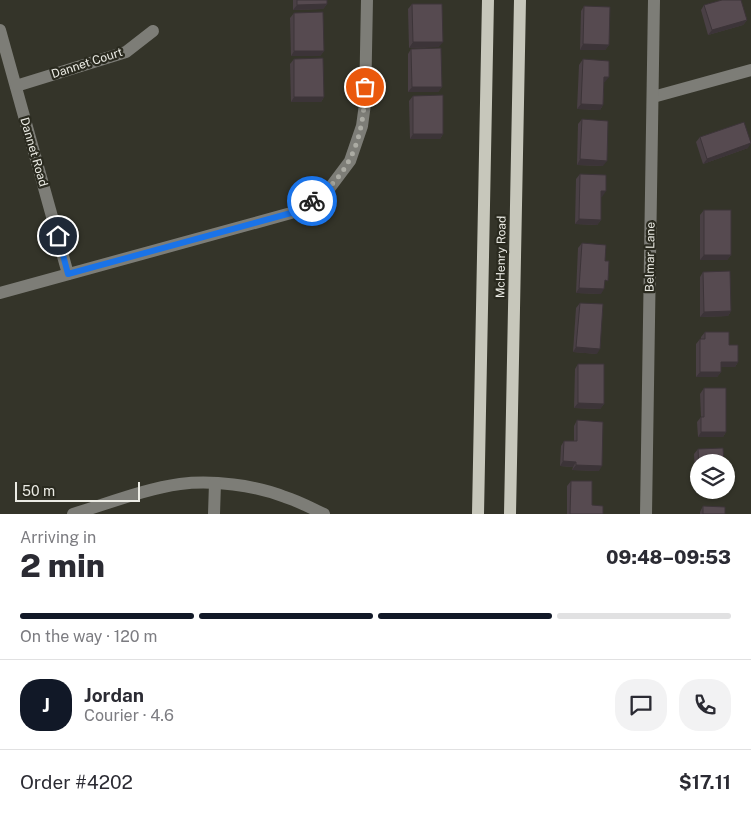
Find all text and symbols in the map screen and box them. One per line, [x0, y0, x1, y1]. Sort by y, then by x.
street label: Dannet Court [50, 45, 125, 81]
pin [344, 66, 386, 108]
icon: bag [351, 73, 379, 101]
street label: Dannet Road [17, 116, 51, 188]
courier [287, 176, 337, 226]
icon: bike [298, 187, 326, 215]
pin [37, 215, 79, 257]
street label: McHenry Road [493, 216, 509, 298]
icon: home [44, 222, 72, 250]
street label: Belmar Lane [642, 222, 658, 292]
map controls [690, 454, 735, 499]
button: layers [690, 454, 735, 499]
scale bar [15, 479, 140, 502]
text: 50 m [22, 483, 55, 499]
text: Arriving in [20, 528, 96, 547]
text: 09:48–09:53 [606, 546, 731, 568]
text: 2 min [20, 547, 105, 584]
text: On the way · 120 m [20, 627, 157, 646]
button: chat [615, 679, 667, 731]
button: phone [679, 679, 731, 731]
text: Jordan [84, 684, 144, 706]
text: J [42, 694, 50, 716]
text: Courier · 4.6 [84, 706, 174, 725]
text: Order #4202 [20, 771, 133, 793]
text: $17.11 [679, 771, 731, 793]

